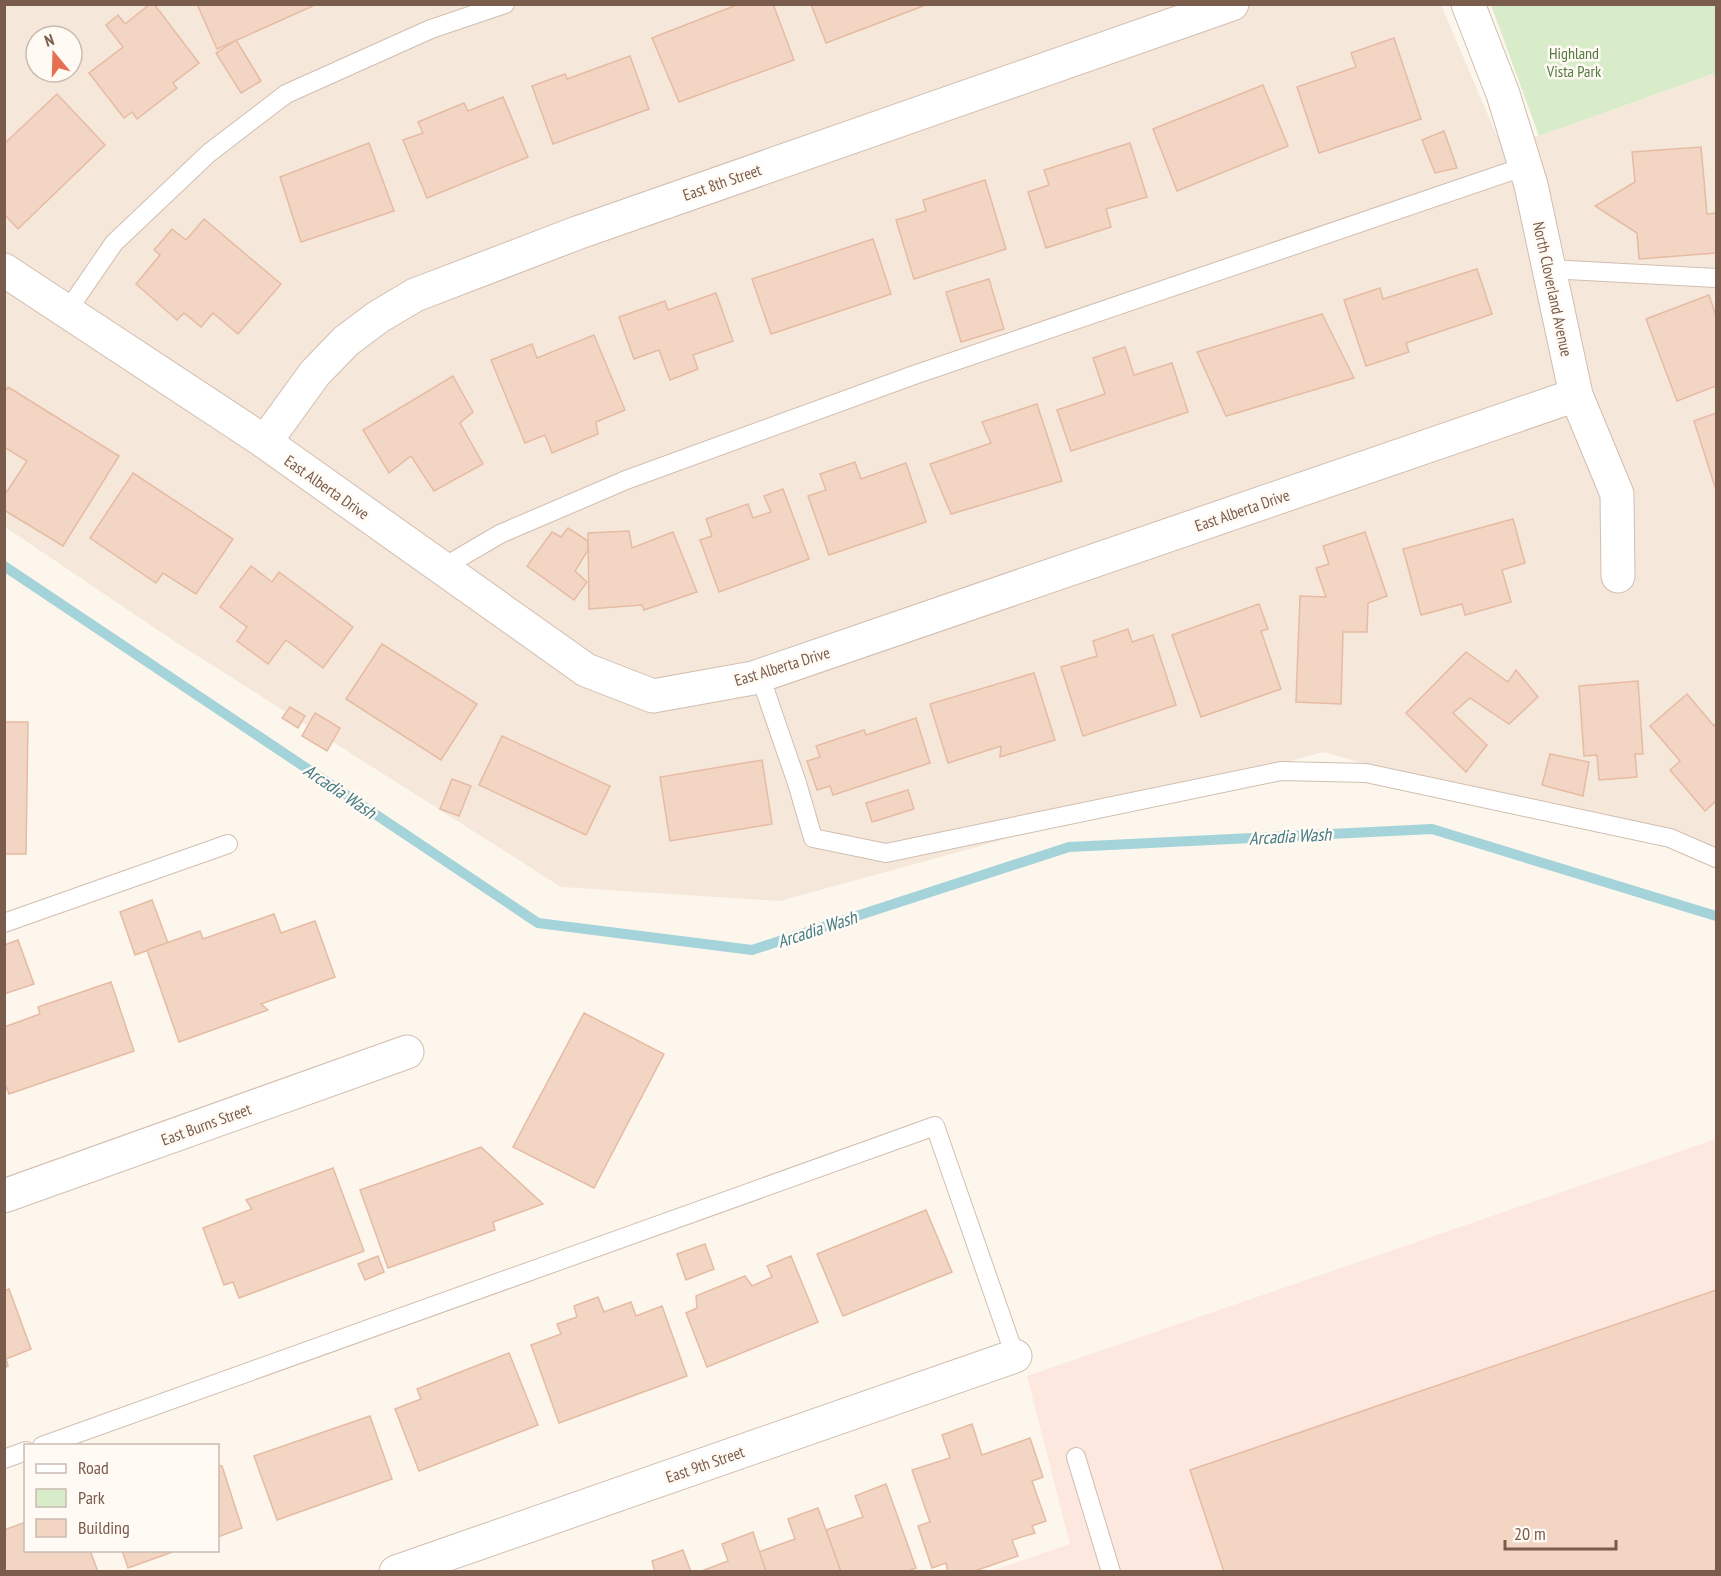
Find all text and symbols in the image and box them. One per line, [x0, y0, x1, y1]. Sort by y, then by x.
north arrow [24, 24, 84, 84]
text: N [42, 29, 56, 51]
park label: Highland Vista Park [1546, 43, 1602, 81]
street label: East 8th Street [680, 159, 764, 205]
street label: North Cloverland Avenue [1529, 220, 1577, 358]
street label: East Alberta Drive [281, 450, 373, 524]
street label: East Alberta Drive [1192, 484, 1292, 536]
street label: East Alberta Drive [732, 642, 832, 690]
water label: Arcadia Wash [300, 758, 381, 824]
water label: Arcadia Wash [1248, 822, 1333, 850]
water label: Arcadia Wash [774, 905, 861, 953]
street label: East Burns Street [158, 1098, 254, 1150]
street label: East 9th Street [663, 1441, 747, 1487]
legend [24, 1444, 219, 1552]
text: Road [78, 1456, 109, 1479]
text: Park [78, 1486, 105, 1509]
scale bar [1505, 1513, 1616, 1551]
text: Building [78, 1516, 130, 1539]
text: 20 m [1514, 1522, 1546, 1545]

